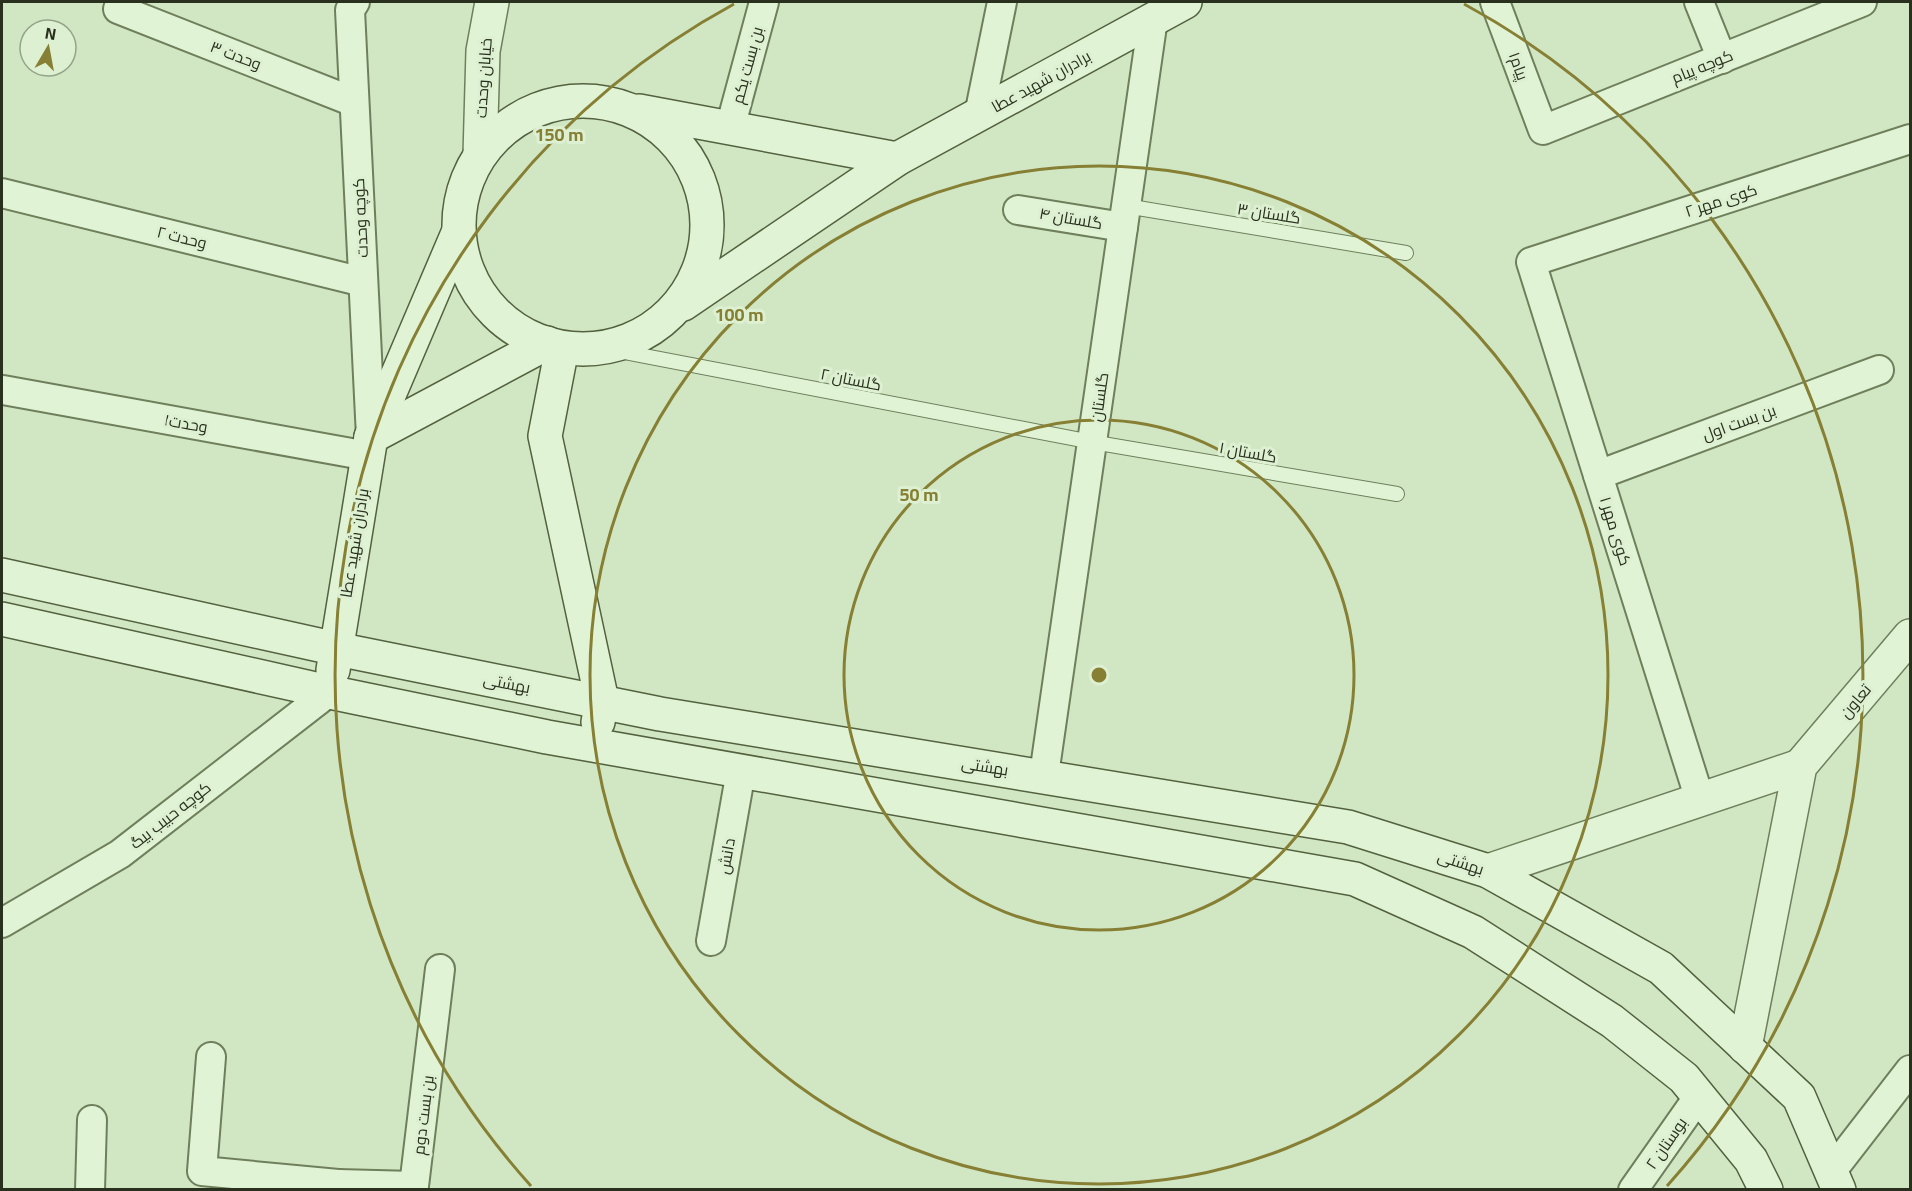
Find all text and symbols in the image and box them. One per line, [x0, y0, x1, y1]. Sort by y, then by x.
north arrow [18, 18, 78, 78]
text: N [43, 18, 59, 49]
street label: بن بست یکم [722, 23, 772, 107]
street label: وحدت ۳ [206, 31, 266, 79]
street label: خیابان وحدت [465, 37, 501, 119]
street label: کوچه پیام [1666, 40, 1738, 92]
street label: برادران شهید عطا [985, 41, 1097, 121]
street label: پیام۱ [1500, 47, 1538, 85]
text: 150 m [534, 118, 584, 151]
street label: کوی مهر ۲ [1681, 174, 1761, 226]
street label: کوچه وحدت [343, 177, 377, 259]
street label: گلستان ۳ [1235, 193, 1303, 233]
street label: گلستان ۴ [1037, 198, 1105, 238]
street label: وحدت ۲ [154, 216, 210, 258]
text: 100 m [714, 298, 764, 331]
street label: گلستان ۲ [818, 358, 884, 400]
street label: گلستان [1081, 370, 1117, 424]
street label: بن بست اول [1698, 395, 1780, 449]
street label: وحدت۱ [162, 404, 210, 442]
street label: گلستان ۱ [1217, 432, 1279, 472]
text: 50 m [899, 478, 939, 511]
street label: برادران شهید عطا [331, 486, 377, 600]
street label: کوی مهر ۱ [1591, 493, 1641, 569]
street label: بهشتی [481, 664, 533, 702]
centre of rings [1089, 665, 1109, 685]
street label: تعاون [1831, 676, 1879, 725]
street label: بهشتی [959, 747, 1011, 785]
street label: کوچه حبیب بیگ [122, 773, 218, 857]
street label: دانش [708, 836, 744, 876]
street label: بهشتی [1434, 840, 1488, 884]
street label: بن بست دوم [403, 1073, 443, 1157]
street label: بوستان ۲ [1637, 1110, 1695, 1176]

